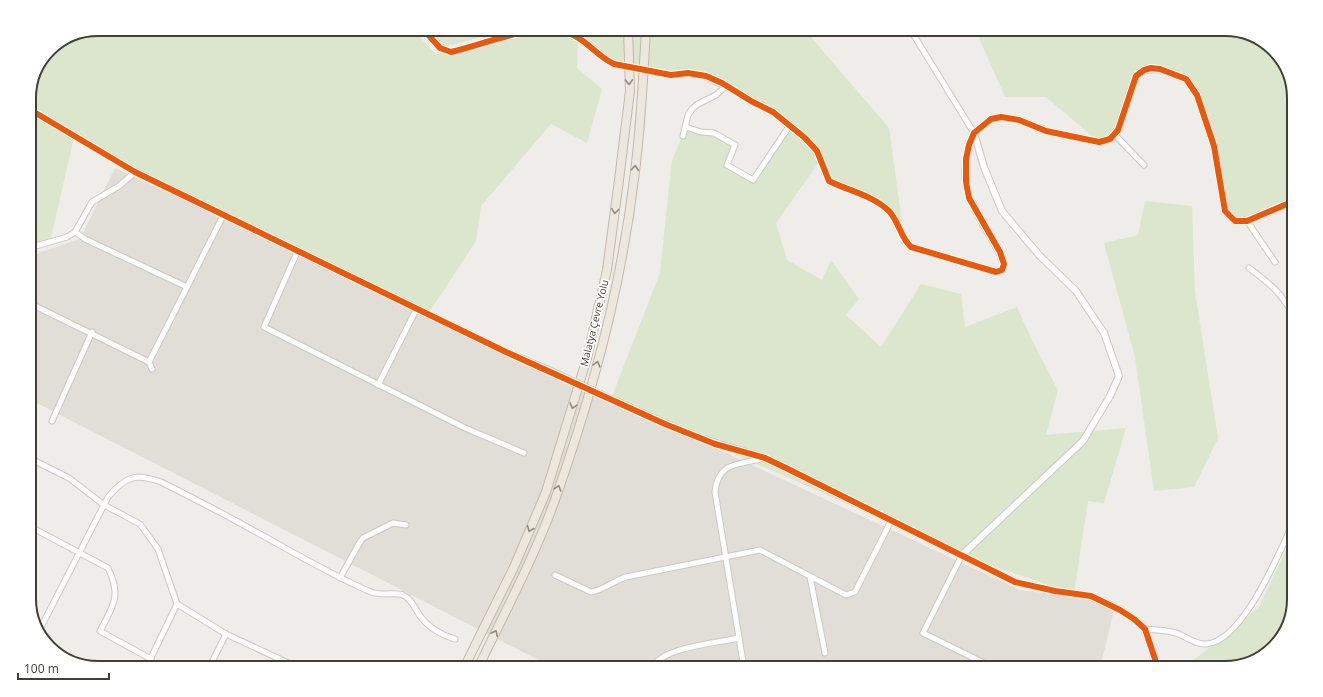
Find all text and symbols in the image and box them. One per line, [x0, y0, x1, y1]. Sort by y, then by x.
one-way arrow [625, 79, 633, 85]
one-way arrow [631, 165, 640, 171]
one-way arrow [611, 208, 620, 214]
street label: Malatya Çevre Yolu [576, 278, 612, 368]
one-way arrow [592, 361, 601, 368]
one-way arrow [569, 402, 578, 409]
one-way arrow [554, 485, 562, 492]
one-way arrow [526, 525, 534, 532]
one-way arrow [490, 630, 498, 637]
scale bar [18, 655, 109, 681]
text: 100 m [24, 660, 59, 677]

